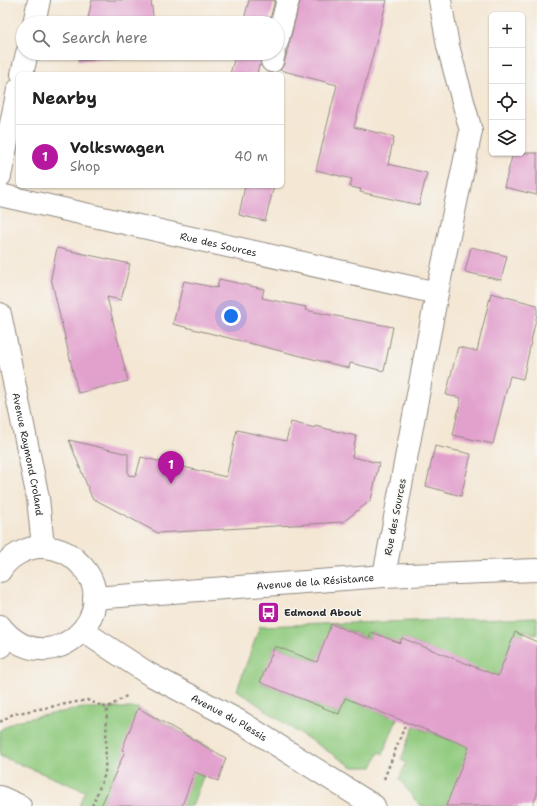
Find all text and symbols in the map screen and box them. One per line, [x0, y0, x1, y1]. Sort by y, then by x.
map controls [489, 12, 525, 156]
button: + [489, 12, 525, 48]
search box [16, 16, 284, 60]
icon: search [30, 27, 52, 49]
text: Search here [62, 28, 148, 48]
button: − [489, 48, 525, 84]
button: locate [489, 84, 525, 120]
text: Nearby [32, 87, 97, 109]
button: layers [489, 120, 525, 156]
text: Volkswagen [70, 138, 165, 158]
text: 1 [42, 148, 48, 165]
text: 40 m [234, 148, 268, 165]
text: Shop [70, 158, 100, 175]
street label: Rue des Sources [179, 229, 258, 259]
your location [221, 306, 241, 326]
street label: Avenue Raymond Croland [10, 391, 46, 517]
pin: 1 [158, 451, 184, 484]
street label: Rue des Sources [381, 477, 409, 557]
street label: Avenue de la Résistance [256, 570, 375, 592]
bus stop icon: Edmond About [256, 599, 282, 625]
place label: Edmond About [284, 606, 362, 619]
street label: Avenue du Plessis [189, 691, 270, 744]

